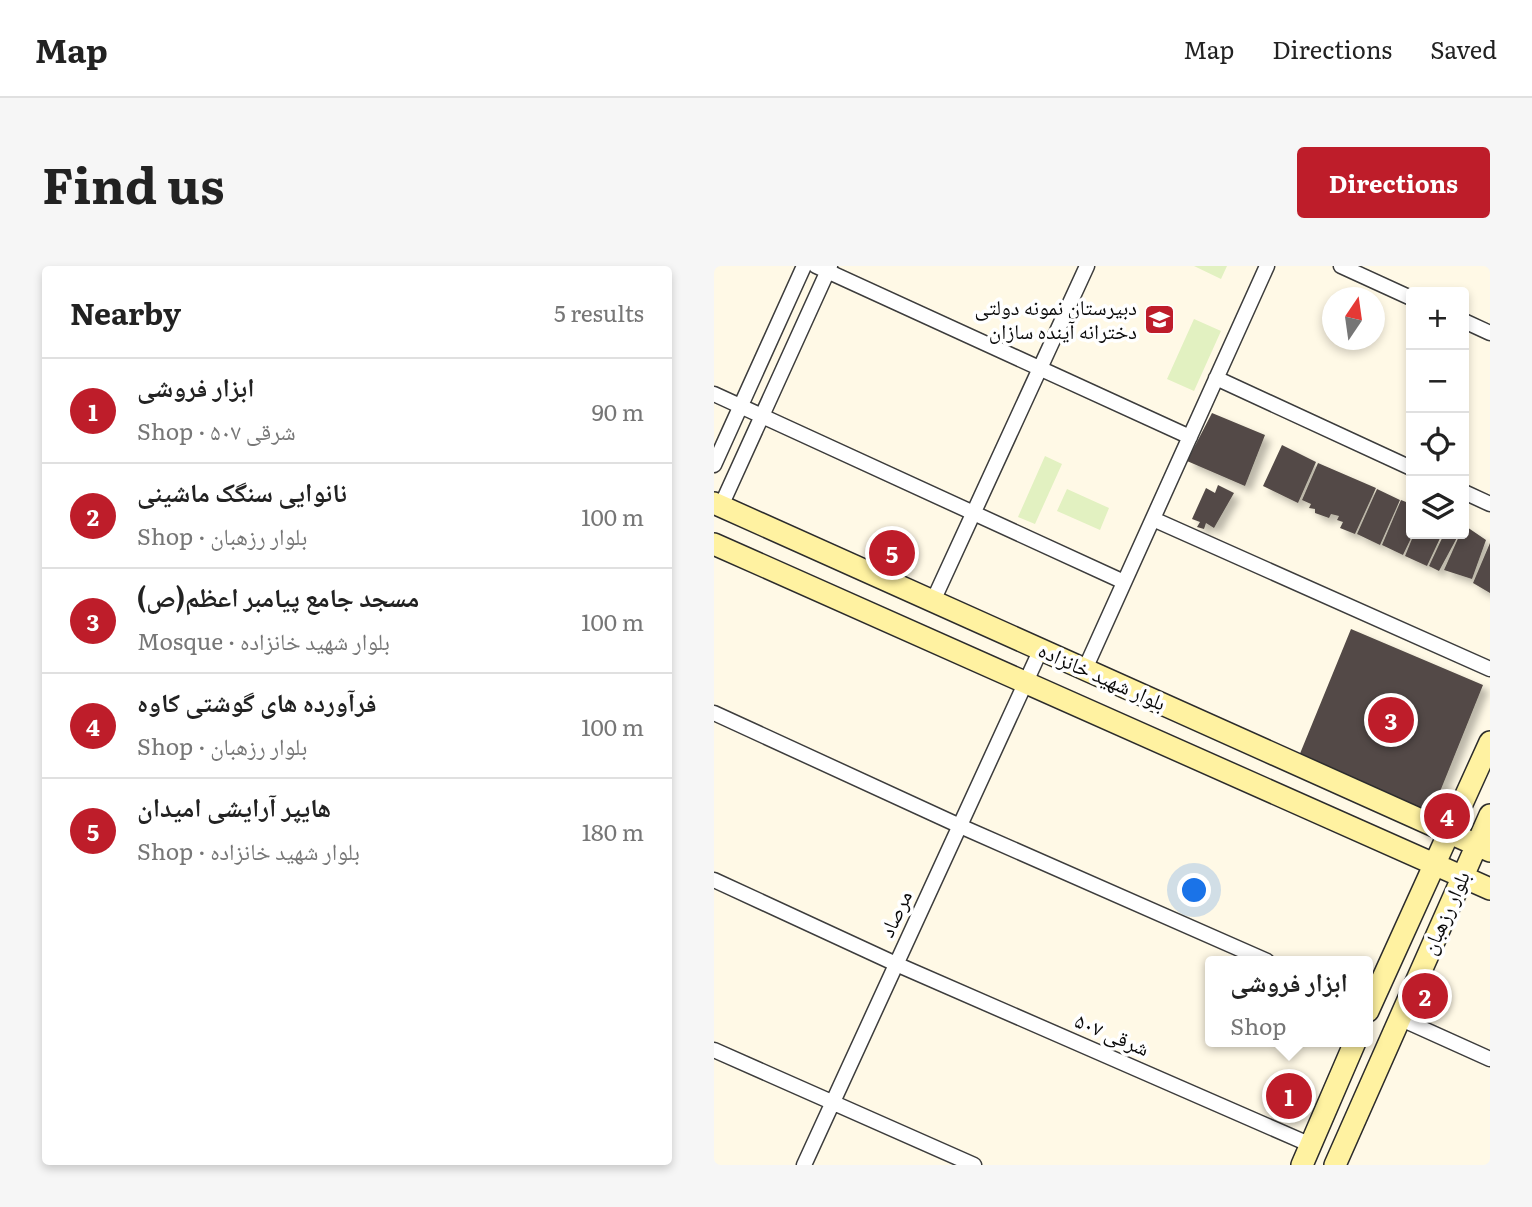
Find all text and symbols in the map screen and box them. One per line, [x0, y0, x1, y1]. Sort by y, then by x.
text: Map [35, 24, 108, 73]
text: Map [1183, 31, 1234, 66]
text: Directions [1272, 31, 1392, 66]
text: Saved [1430, 31, 1497, 66]
text: Find us [42, 146, 225, 219]
button: Directions [1297, 147, 1490, 218]
north arrow [1322, 287, 1385, 350]
map controls [1406, 287, 1469, 539]
button: + [1406, 287, 1469, 350]
text: Nearby [70, 290, 181, 334]
place label: دبیرستان نمونه دولتی دخترانه آینده سازان [975, 290, 1137, 345]
text: 5 results [554, 295, 644, 329]
school or university icon: دبیرستان نمونه دولتی دخترانه آینده سازان [1143, 303, 1177, 337]
button: − [1406, 350, 1469, 413]
text: ابزار فروشی [137, 366, 255, 405]
text: 1 [88, 394, 98, 428]
text: 90 m [592, 394, 644, 428]
text: Shop · ۵۰۷ شرقی [137, 413, 296, 447]
button: locate [1406, 413, 1469, 476]
text: نانوایی سنگک ماشینی [137, 471, 347, 510]
button: layers [1406, 476, 1469, 539]
text: 2 [87, 499, 99, 533]
text: 100 m [581, 499, 644, 533]
text: Shop · بلوار رزهبان [137, 518, 307, 552]
pin: 5 [869, 527, 915, 579]
text: مسجد جامع پیامبر اعظم(ص) [137, 576, 419, 615]
text: 3 [87, 604, 99, 638]
text: 100 m [581, 604, 644, 638]
text: Mosque · بلوار شهید خانزاده [137, 623, 390, 657]
street label: بلوار شهید خانزاده [1034, 633, 1172, 717]
text: فرآورده های گوشتی کاوه [137, 681, 377, 720]
pin: 3 [1368, 694, 1414, 746]
text: 4 [86, 709, 100, 743]
text: 100 m [581, 709, 644, 743]
text: Shop · بلوار رزهبان [137, 728, 307, 762]
text: هایپر آرایشی امیدان [137, 786, 331, 825]
pin: 4 [1424, 790, 1470, 842]
text: 5 [87, 814, 99, 848]
text: 180 m [582, 814, 644, 848]
text: Shop · بلوار شهید خانزاده [137, 833, 360, 867]
street label: بلوار رزهبان [1412, 865, 1476, 959]
your location [1177, 873, 1211, 907]
street label: مرصاد [869, 884, 918, 942]
popup [1205, 956, 1373, 1047]
text: ابزار فروشی [1230, 961, 1348, 1000]
pin: 2 [1402, 970, 1448, 1022]
street label: ۵۰۷ شرقی [1071, 1003, 1155, 1062]
text: Shop [1230, 1008, 1286, 1042]
pin: 1 [1266, 1070, 1312, 1122]

